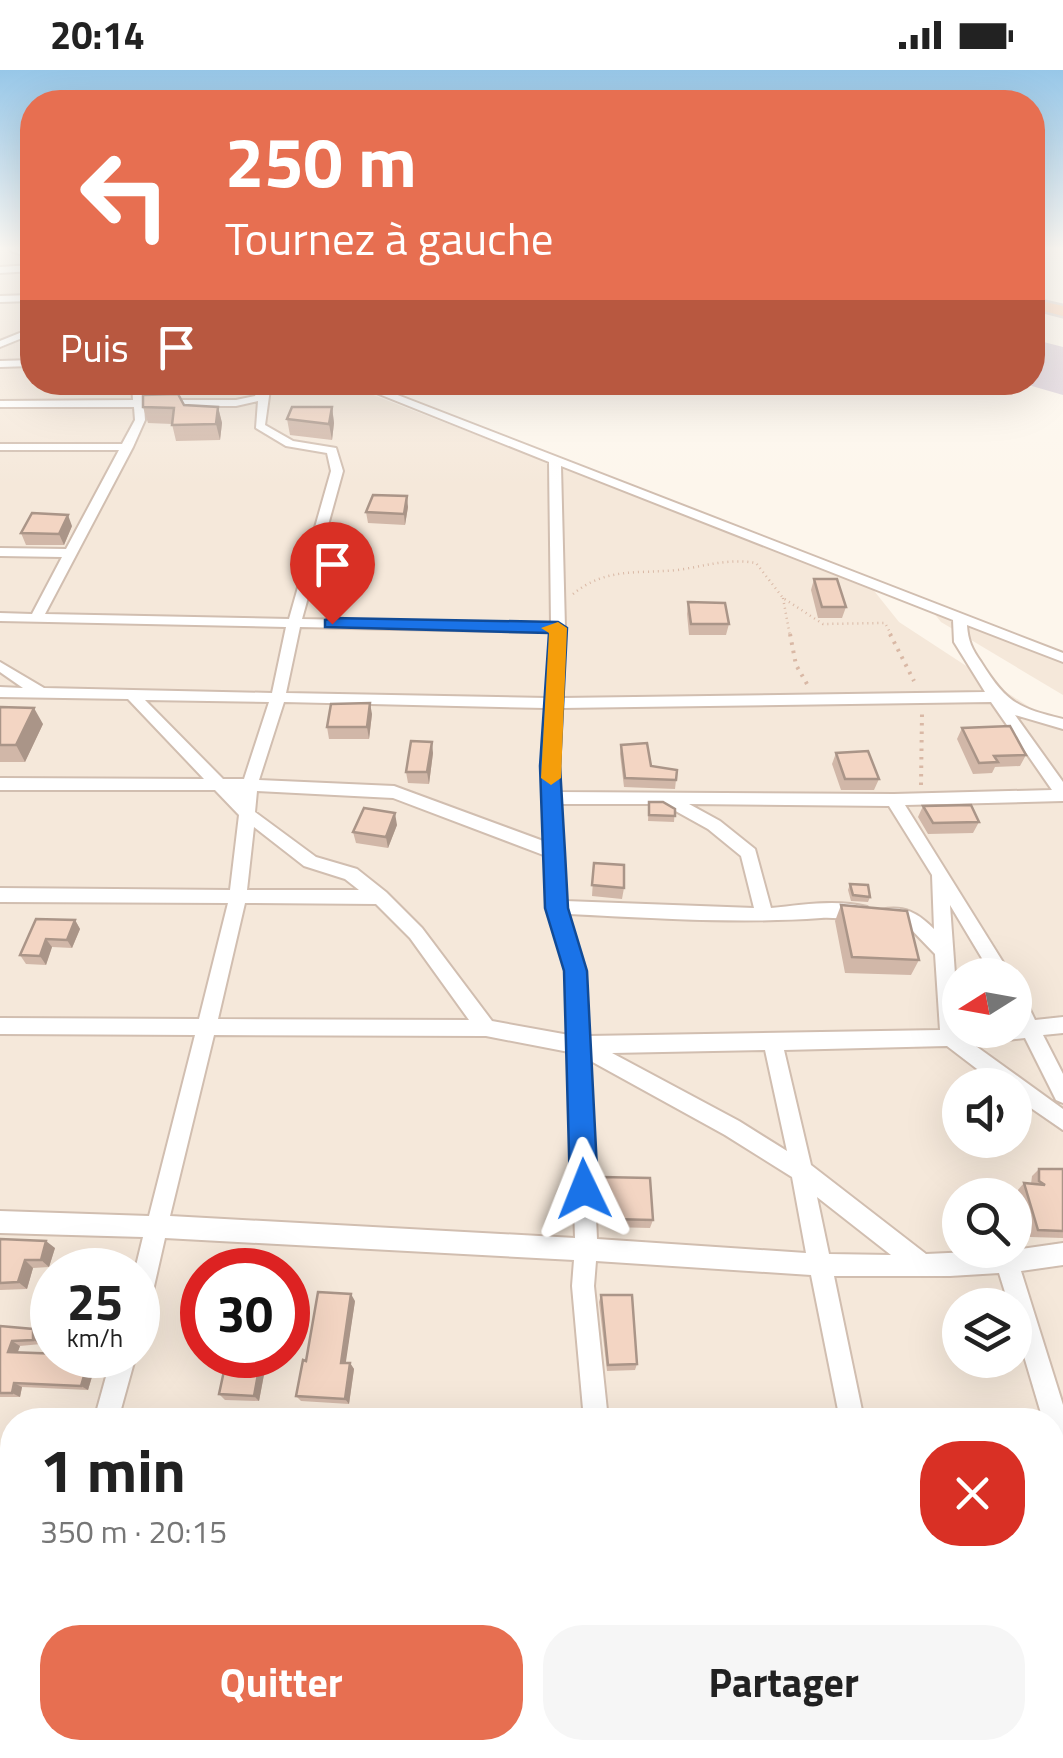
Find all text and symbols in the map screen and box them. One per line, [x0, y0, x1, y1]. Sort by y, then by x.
text: 20:14 [50, 6, 145, 64]
text: 250 m [225, 108, 417, 214]
icon: left [60, 130, 190, 260]
text: Tournez à gauche [225, 204, 554, 272]
text: Puis [60, 319, 129, 377]
icon: arrive [149, 320, 204, 375]
pin [290, 522, 375, 625]
icon: arrive [305, 537, 360, 592]
north arrow [942, 958, 1032, 1048]
map controls [942, 958, 1032, 1378]
button: sound [942, 1068, 1032, 1158]
position arrow [532, 1137, 636, 1241]
button: search [942, 1178, 1032, 1268]
speed limit sign: 30 [180, 1248, 310, 1378]
text: 25 [67, 1263, 123, 1339]
button: layers [942, 1288, 1032, 1378]
text: km/h [67, 1319, 123, 1357]
text: 1 min [40, 1424, 186, 1515]
button: close [920, 1441, 1025, 1546]
text: 350 m · 20:15 [40, 1507, 227, 1555]
button: Quitter [40, 1625, 523, 1740]
button: Partager [543, 1625, 1025, 1740]

